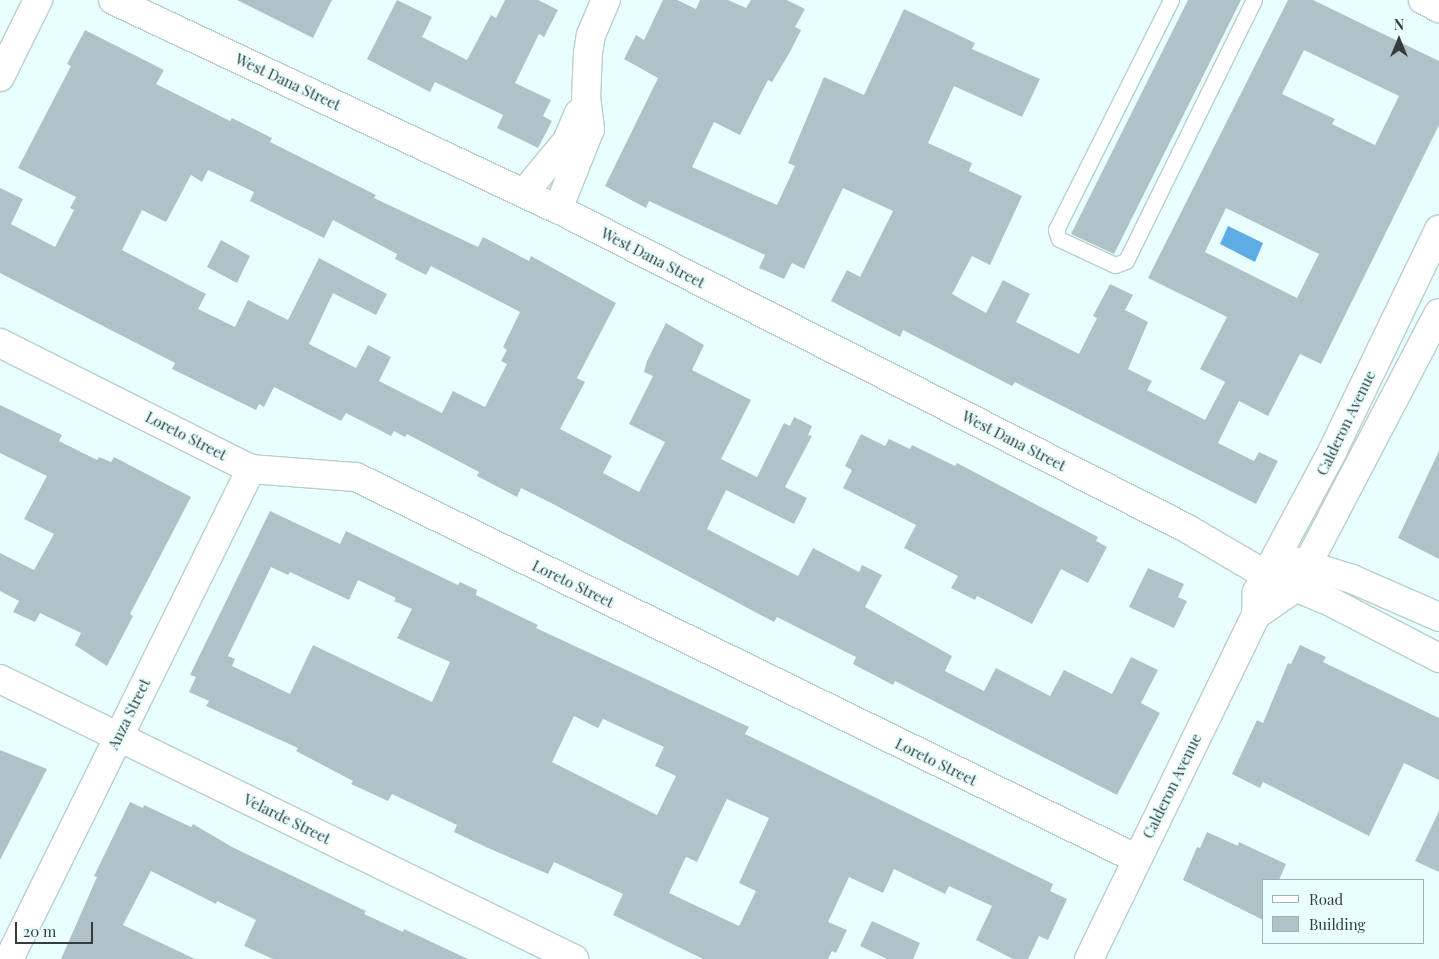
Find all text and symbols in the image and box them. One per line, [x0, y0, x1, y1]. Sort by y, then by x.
north arrow [1374, 15, 1424, 65]
text: N [1394, 15, 1404, 34]
street label: West Dana Street [232, 50, 344, 114]
street label: West Dana Street [598, 224, 708, 292]
street label: Calderon Avenue [1313, 367, 1379, 479]
street label: West Dana Street [959, 407, 1069, 475]
street label: Loreto Street [142, 408, 230, 464]
street label: Loreto Street [529, 557, 617, 611]
street label: Anza Street [104, 675, 154, 753]
street label: Calderon Avenue [1139, 730, 1205, 842]
street label: Loreto Street [892, 735, 980, 789]
street label: Velarde Street [241, 790, 333, 848]
legend [1262, 879, 1424, 944]
text: Road [1309, 889, 1343, 909]
scale bar [18, 912, 95, 944]
text: Building [1309, 914, 1365, 934]
text: 20 m [23, 921, 56, 941]

